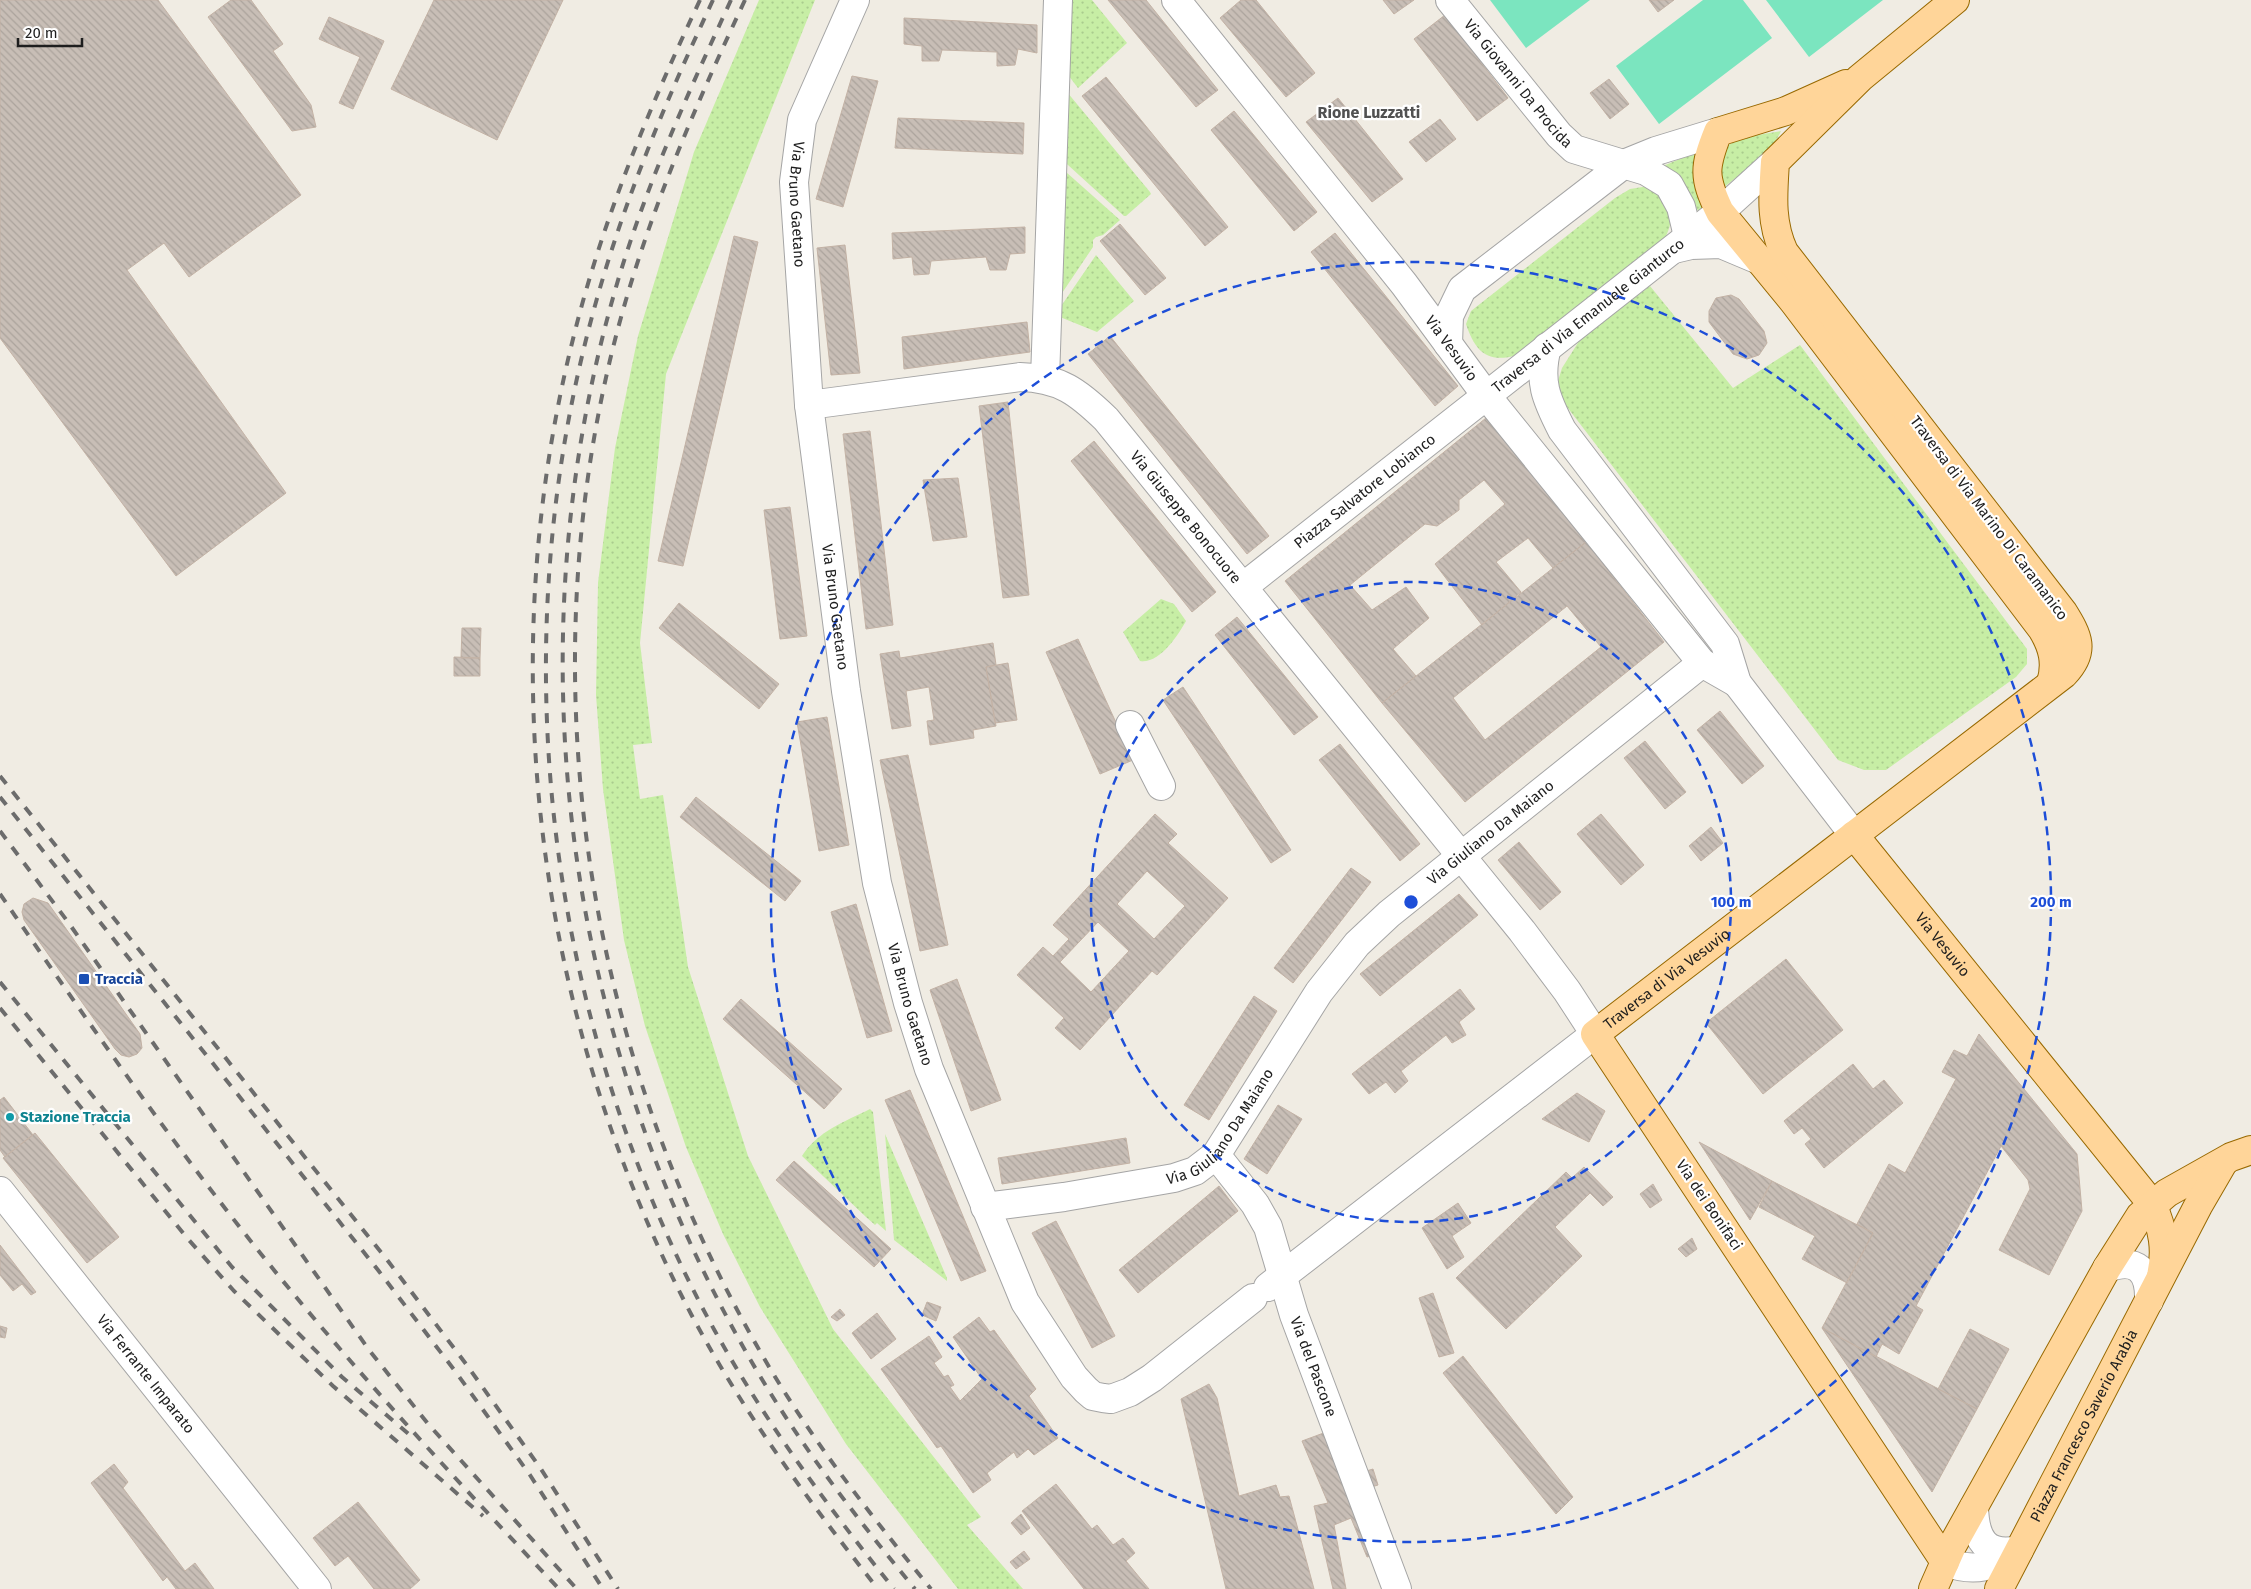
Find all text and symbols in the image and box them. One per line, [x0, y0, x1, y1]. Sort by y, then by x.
scale bar [18, 15, 81, 47]
street label: Via Giovanni Da Procida [1460, 16, 1576, 152]
text: 20 m [25, 24, 58, 42]
district label: Rione Luzzatti [1318, 103, 1420, 122]
street label: Via Bruno Gaetano [785, 140, 809, 268]
street label: Traversa di Via Emanuele Gianturco [1488, 235, 1688, 397]
street label: Via Vesuvio [1421, 312, 1481, 385]
street label: Traversa di Via Marino Di Caramanico [1906, 412, 2072, 624]
street label: Piazza Salvatore Lobianco [1290, 430, 1439, 552]
street label: Via Giuseppe Bonocuore [1126, 447, 1245, 587]
street label: Via Bruno Gaetano [818, 543, 852, 671]
street label: Via Giuliano Da Maiano [1424, 776, 1558, 889]
centre of rings [1402, 893, 1420, 911]
text: 100 m [1711, 893, 1751, 911]
text: 200 m [2030, 893, 2072, 911]
street label: Via Vesuvio [1911, 909, 1974, 980]
street label: Traversa di Via Vesuvio [1600, 925, 1734, 1033]
street label: Via Bruno Gaetano [884, 941, 936, 1068]
place label: Traccia [95, 970, 143, 988]
marker: Traccia [77, 972, 91, 986]
street label: Via Giuliano Da Maiano [1165, 1065, 1277, 1188]
place label: Stazione Traccia [20, 1108, 131, 1126]
marker: Stazione Traccia [4, 1111, 16, 1123]
street label: Via dei Bonifaci [1672, 1156, 1746, 1254]
street label: Via Ferrante Imparato [93, 1311, 199, 1437]
street label: Via del Pascone [1286, 1314, 1340, 1419]
street label: Piazza Francesco Saverio Arabia [2026, 1326, 2141, 1525]

